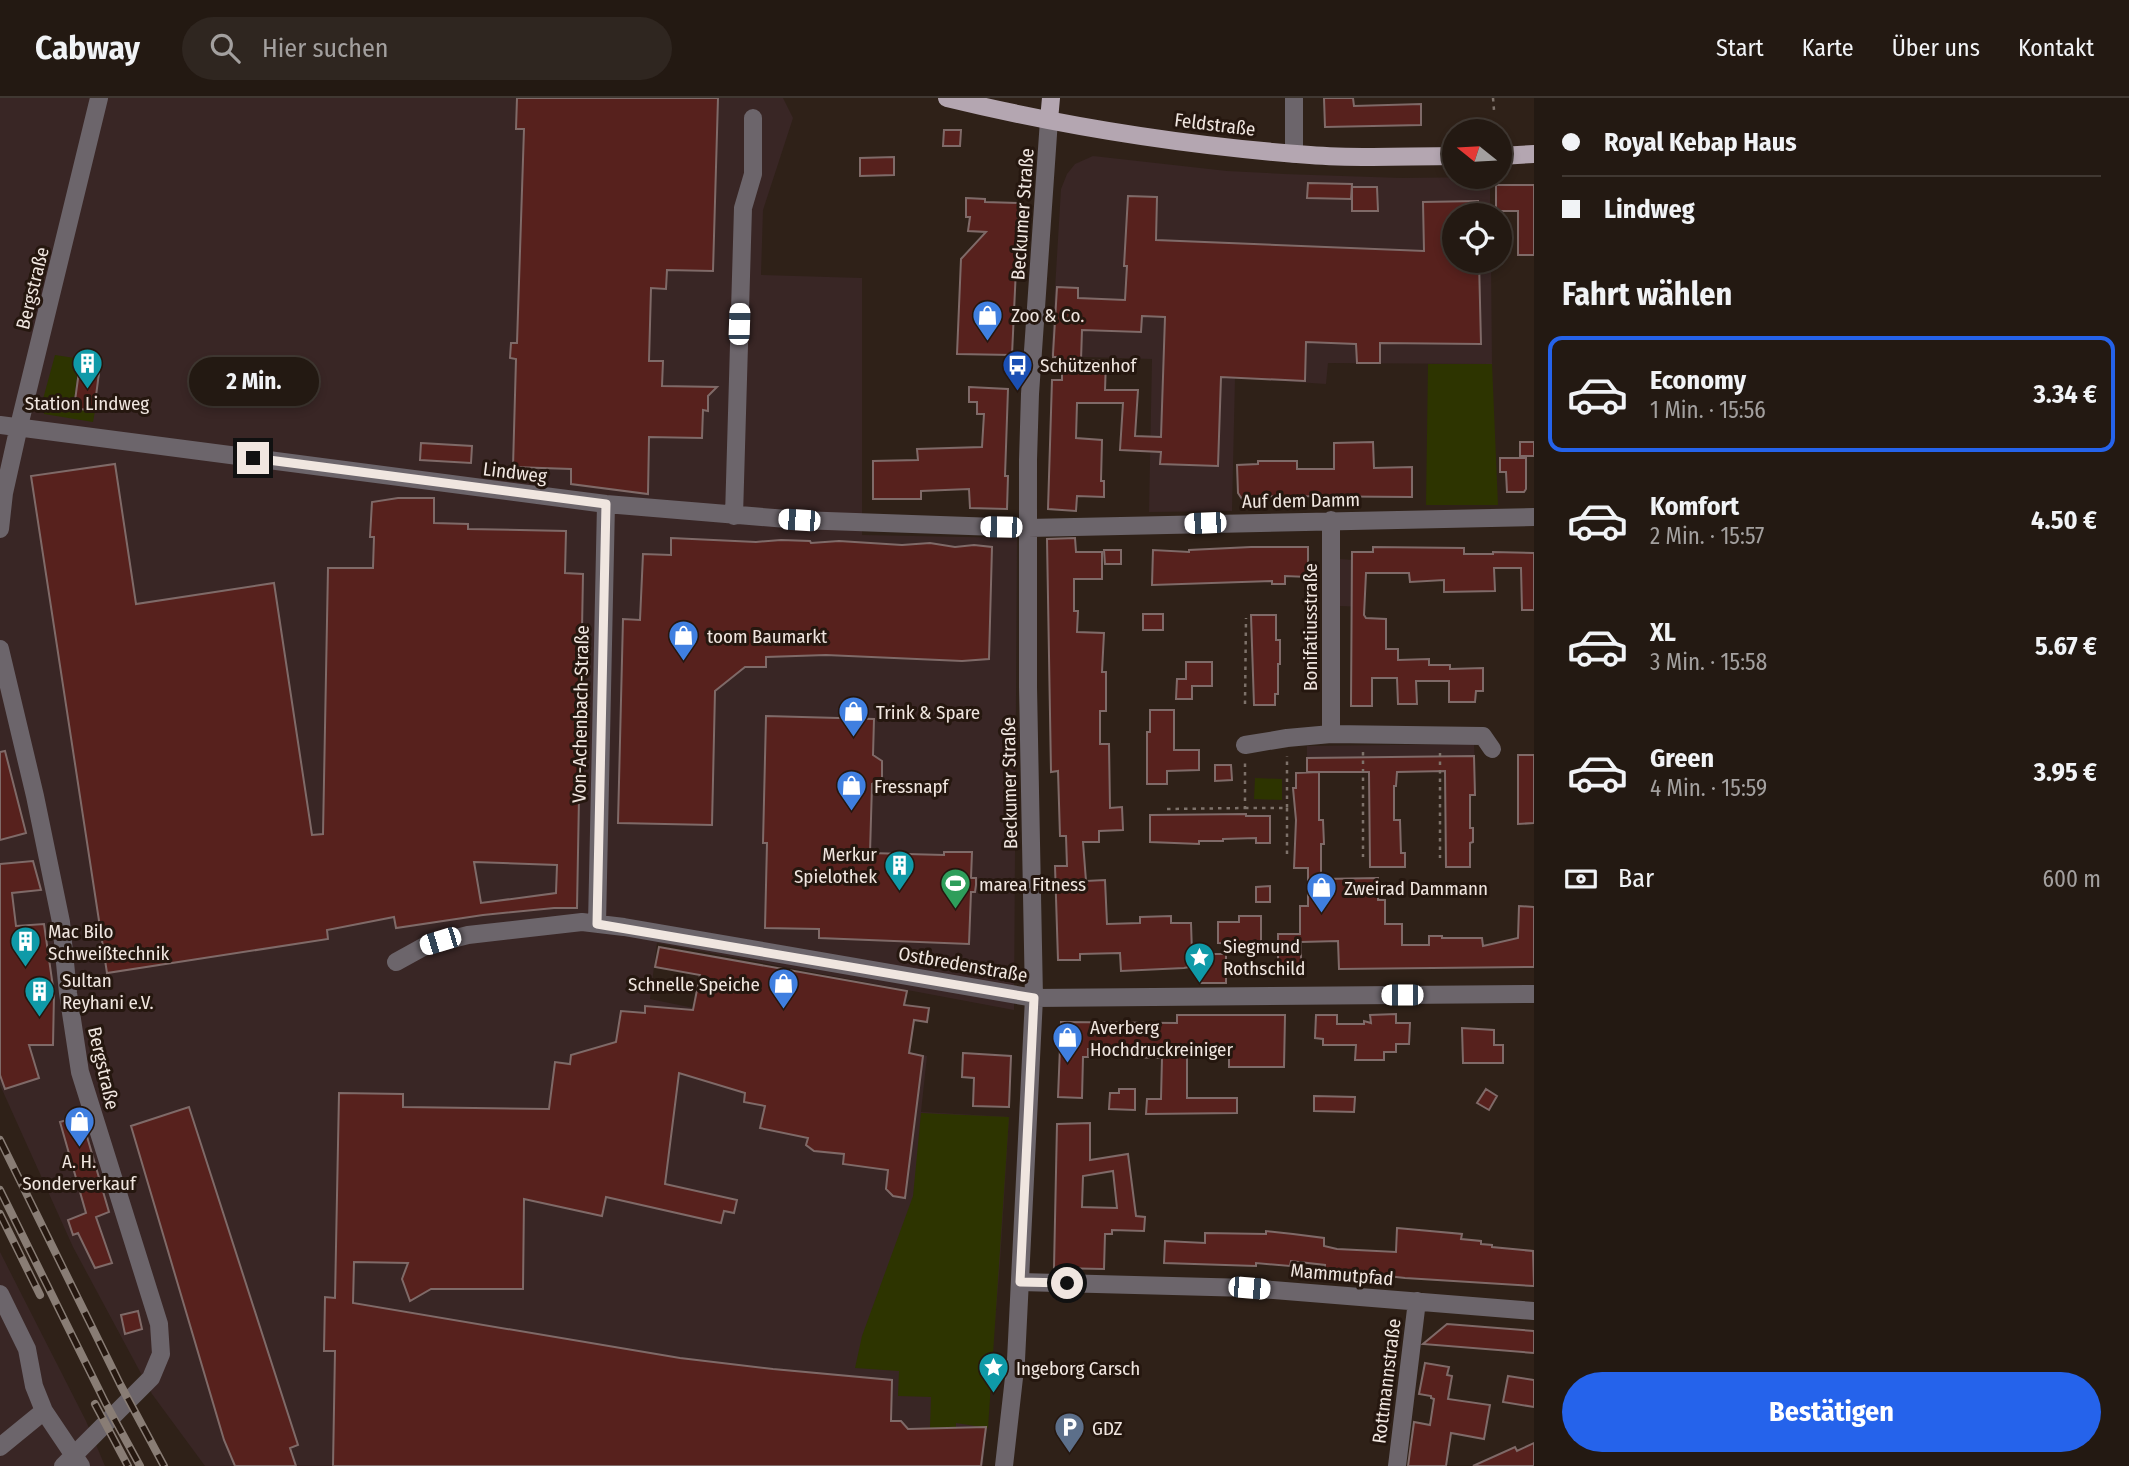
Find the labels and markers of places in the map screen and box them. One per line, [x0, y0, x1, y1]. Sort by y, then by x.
shop icon: Zoo & Co. [971, 298, 1005, 342]
place label: Zoo & Co. [1011, 304, 1084, 327]
building icon: Station Lindweg [70, 347, 104, 391]
bus stop icon: Schützenhof [1000, 348, 1034, 392]
place label: Schützenhof [1040, 354, 1137, 377]
place label: Station Lindweg [25, 392, 149, 415]
shop icon: toom Baumarkt [667, 619, 701, 663]
place label: toom Baumarkt [707, 625, 828, 648]
shop icon: Trink & Spare [836, 695, 870, 739]
place label: Trink & Spare [876, 701, 980, 724]
shop icon: Fressnapf [834, 769, 868, 813]
place label: Fressnapf [874, 775, 950, 798]
place label: Merkur Spielothek [794, 843, 877, 888]
building icon: Merkur Spielothek [883, 848, 917, 892]
sports icon: marea Fitness [939, 867, 973, 911]
shop icon: Zweirad Dammann [1304, 871, 1338, 915]
place label: marea Fitness [979, 873, 1086, 896]
place label: Zweirad Dammann [1344, 877, 1488, 900]
place label: Mac Bilo Schweißtechnik [48, 920, 169, 965]
building icon: Mac Bilo Schweißtechnik [8, 925, 42, 969]
place label: Siegmund Rothschild [1223, 935, 1305, 980]
place icon: Siegmund Rothschild [1183, 940, 1217, 984]
shop icon: Schnelle Speiche [766, 967, 800, 1011]
place label: Sultan Reyhani e.V. [62, 969, 153, 1014]
place label: Schnelle Speiche [628, 973, 760, 996]
building icon: Sultan Reyhani e.V. [22, 974, 56, 1018]
place label: Averberg Hochdruckreiniger [1090, 1016, 1233, 1061]
shop icon: Averberg Hochdruckreiniger [1050, 1021, 1084, 1065]
shop icon: A. H. Sonderverkauf [62, 1105, 96, 1149]
place label: A. H. Sonderverkauf [22, 1150, 137, 1195]
place icon: Ingeborg Carsch [976, 1351, 1010, 1395]
place label: Ingeborg Carsch [1016, 1357, 1140, 1380]
parking icon: GDZ [1052, 1411, 1086, 1455]
place label: GDZ [1092, 1417, 1122, 1440]

